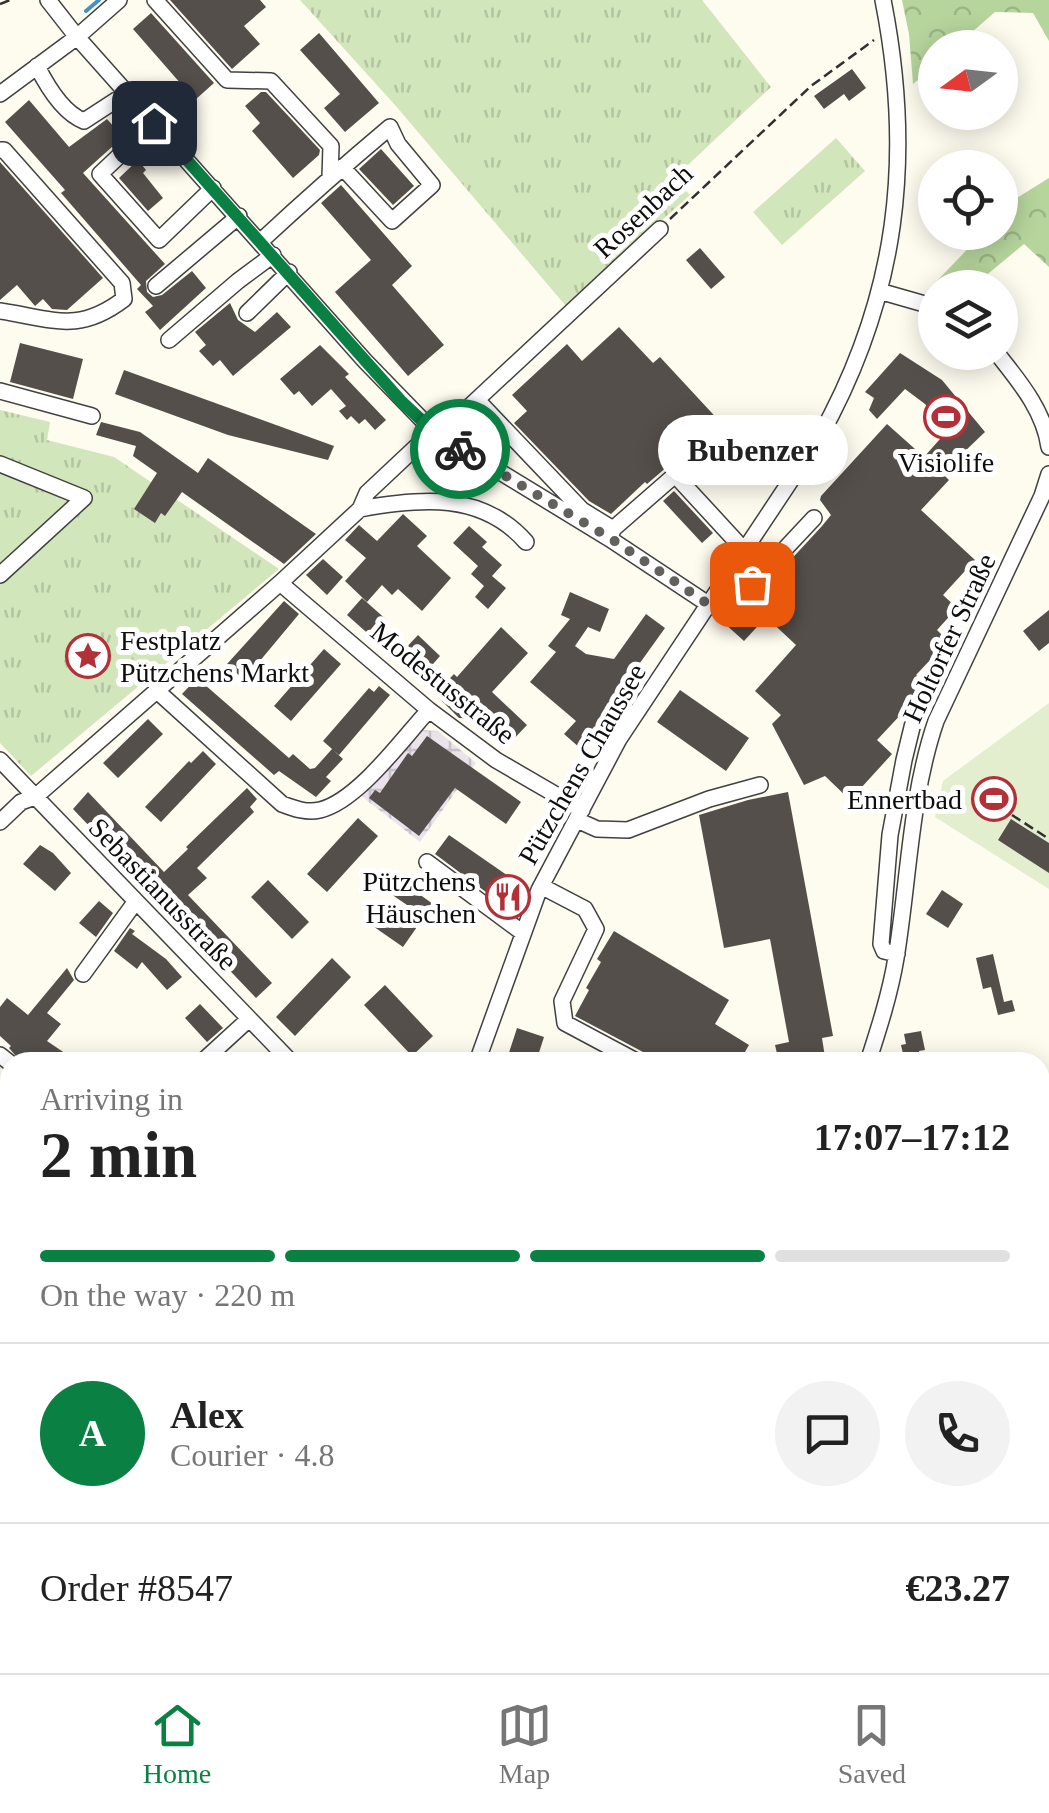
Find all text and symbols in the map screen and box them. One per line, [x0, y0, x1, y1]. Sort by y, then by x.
north arrow [918, 30, 1018, 130]
map controls [918, 30, 1018, 370]
pin [112, 81, 197, 166]
icon: home [127, 96, 182, 151]
button: locate [918, 150, 1018, 250]
street label: Rosenbach [588, 158, 698, 264]
button: layers [918, 270, 1018, 370]
sports icon: Visiolife [923, 394, 969, 440]
courier [410, 399, 510, 499]
callout: Bubenzer [657, 414, 847, 484]
icon: bike [433, 422, 488, 477]
text: Bubenzer [687, 432, 819, 468]
place label: Visiolife [898, 447, 994, 478]
pin [710, 542, 795, 627]
street label: Holtorfer Straße [896, 549, 1002, 727]
icon: bag [725, 557, 780, 612]
street label: Modestusstraße [365, 616, 521, 750]
place label: Festplatz Pützchens Markt [120, 625, 309, 688]
place icon: Festplatz Pützchens Markt [65, 633, 111, 679]
street label: Pützchens Chaussee [512, 658, 652, 870]
sports icon: Ennertbad [971, 776, 1017, 822]
place label: Ennertbad [847, 784, 962, 815]
street label: Sebastianusstraße [83, 812, 243, 976]
place label: Pützchens Häuschen [362, 866, 476, 929]
restaurant icon: Pützchens Häuschen [485, 874, 531, 920]
text: Arriving in [40, 1081, 183, 1117]
text: 17:07–17:12 [814, 1116, 1010, 1158]
text: 2 min [40, 1119, 197, 1191]
text: On the way · 220 m [40, 1277, 295, 1313]
button: chat [775, 1381, 880, 1486]
button: phone [905, 1381, 1010, 1486]
text: Alex [170, 1394, 244, 1436]
text: A [79, 1412, 106, 1454]
text: Courier · 4.8 [170, 1437, 334, 1473]
text: Order #8547 [40, 1567, 233, 1609]
text: €23.27 [906, 1567, 1010, 1609]
tab: Home [143, 1698, 211, 1790]
tab: Map [497, 1698, 552, 1790]
tab: Saved [838, 1698, 906, 1790]

